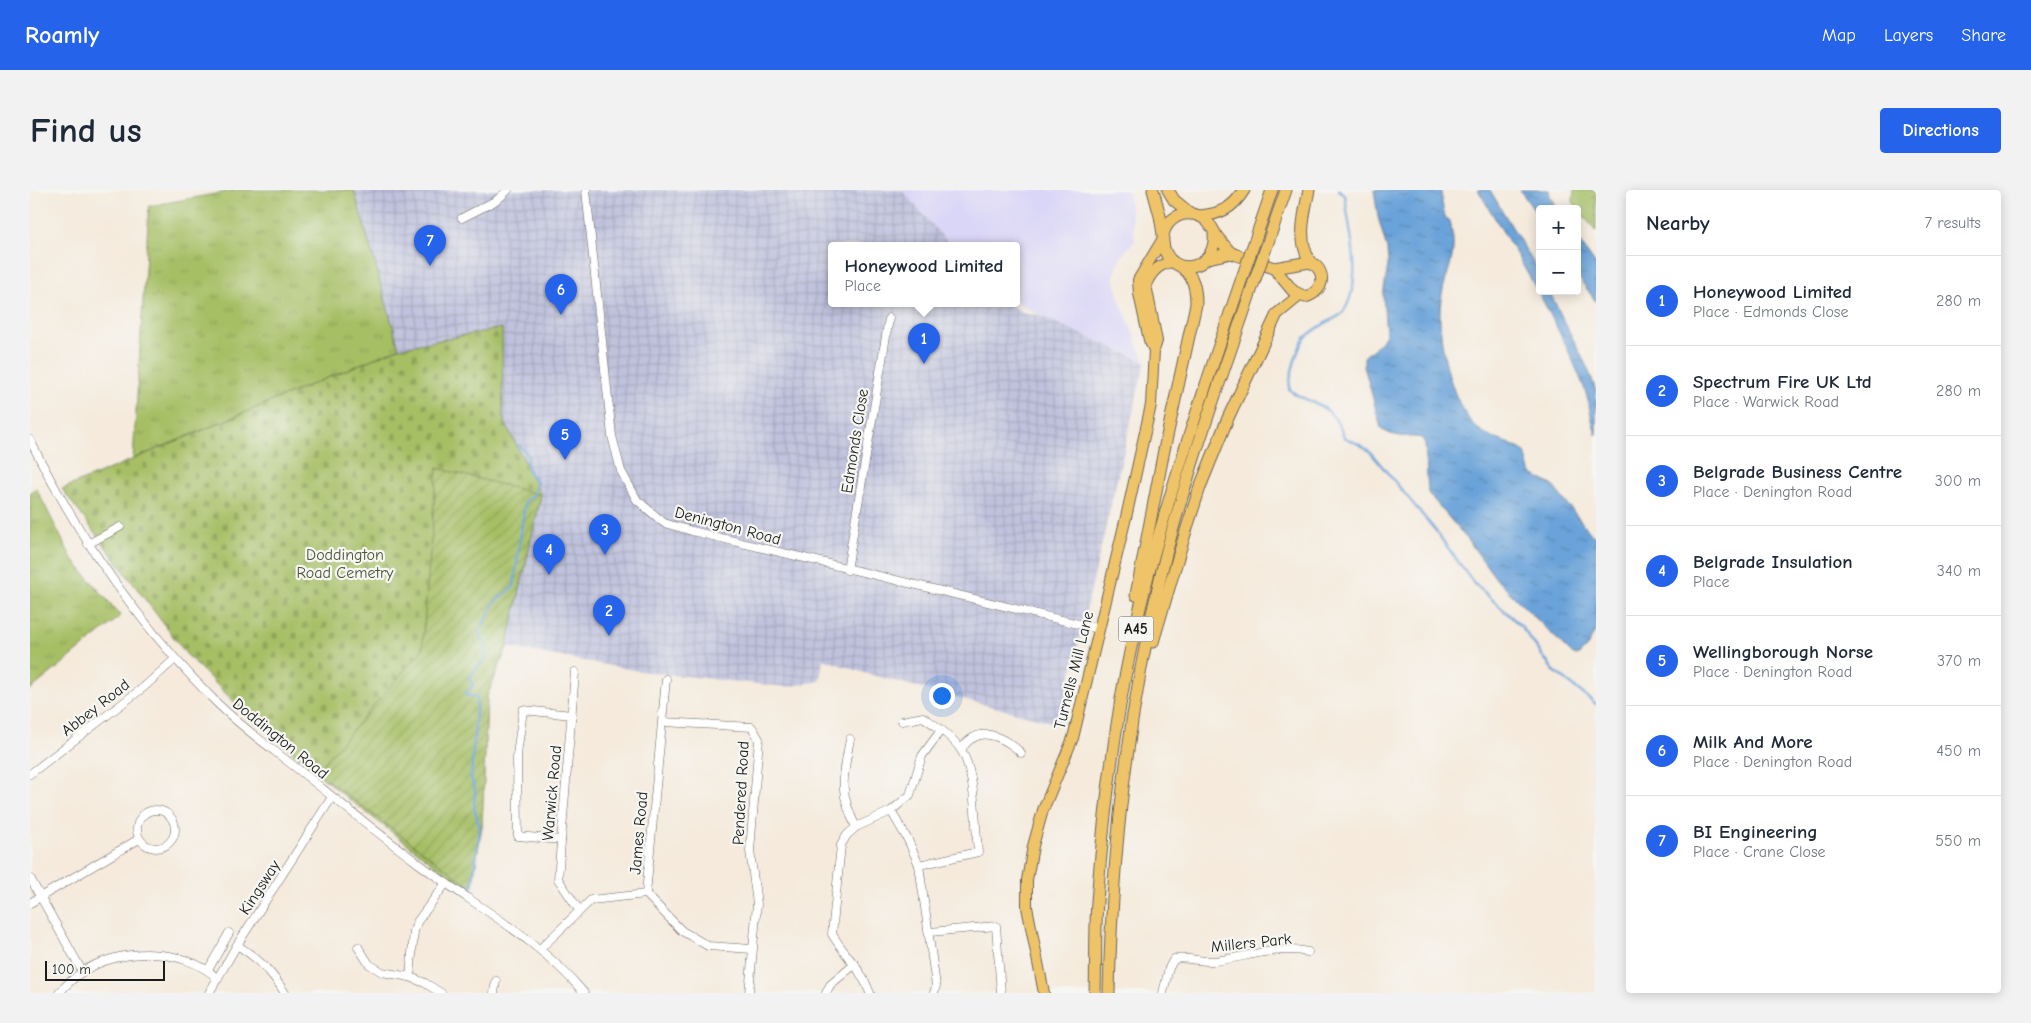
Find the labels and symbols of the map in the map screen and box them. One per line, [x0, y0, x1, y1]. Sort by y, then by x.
pin: 7 [414, 225, 446, 266]
pin: 6 [545, 274, 577, 315]
pin: 1 [908, 323, 940, 364]
street label: Edmonds Close [838, 388, 872, 495]
pin: 5 [549, 419, 581, 460]
street label: Denington Road [673, 503, 783, 549]
pin: 3 [589, 514, 621, 555]
pin: 4 [533, 534, 565, 575]
park label: Doddington Road Cemetry [296, 546, 394, 582]
pin: 2 [593, 595, 625, 636]
street label: Turnells Mill Lane [1051, 609, 1097, 731]
road number: A45 [1118, 616, 1154, 642]
street label: Abbey Road [58, 676, 133, 740]
your location [929, 683, 955, 709]
street label: Doddington Road [229, 695, 332, 783]
street label: Pendered Road [729, 741, 753, 845]
street label: Warwick Road [539, 745, 565, 842]
street label: James Road [626, 791, 652, 875]
street label: Kingsway [236, 856, 285, 918]
street label: Millers Park [1210, 930, 1293, 956]
scale bar [45, 958, 165, 981]

